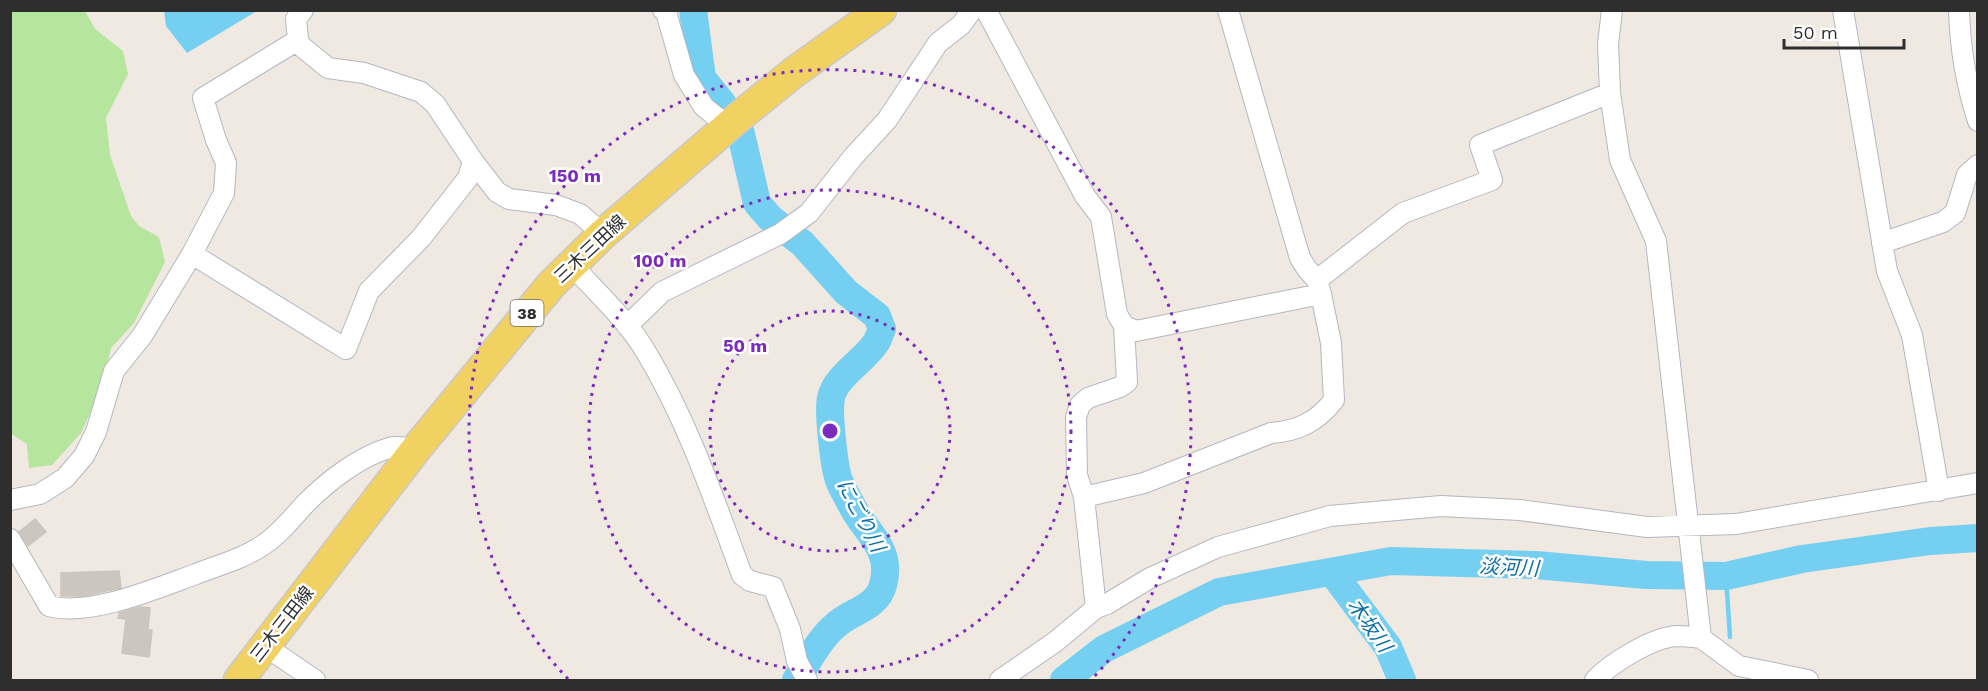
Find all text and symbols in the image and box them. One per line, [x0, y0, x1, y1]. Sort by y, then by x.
scale bar [1784, 12, 1904, 50]
text: 50 m [1793, 22, 1838, 43]
text: 150 m [549, 165, 601, 186]
street label: 三木三田線 [550, 210, 630, 287]
text: 100 m [633, 250, 687, 271]
road number: 38 [510, 300, 544, 326]
text: 50 m [723, 335, 767, 356]
centre of rings [820, 421, 840, 441]
water label: にごり川 [832, 474, 891, 558]
water label: 淡河川 [1478, 553, 1542, 581]
street label: 三木三田線 [246, 582, 318, 666]
water label: 木坂川 [1343, 594, 1398, 658]

